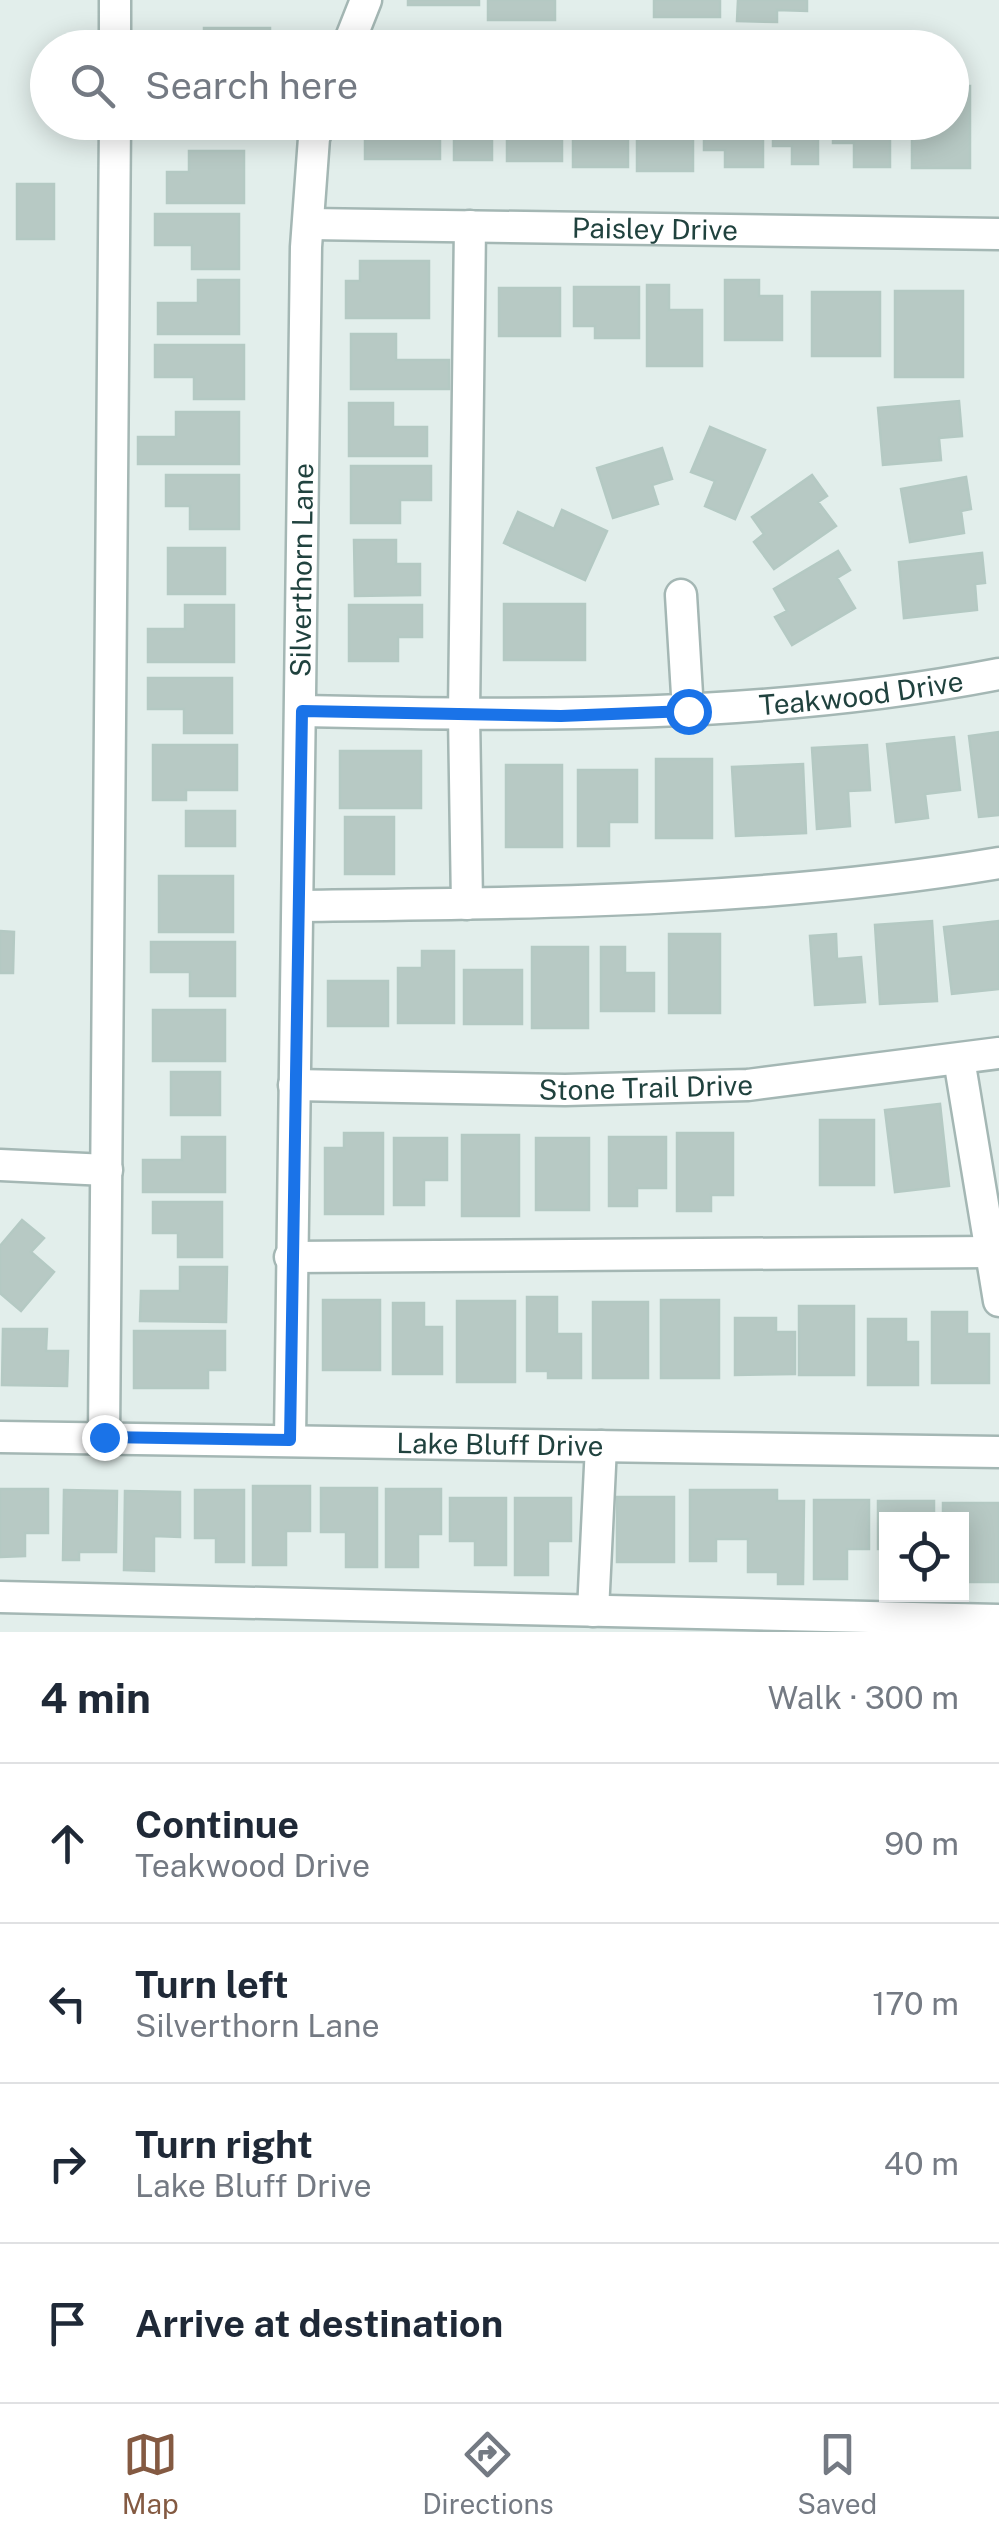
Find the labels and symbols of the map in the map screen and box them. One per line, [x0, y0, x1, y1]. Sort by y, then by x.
street label: Paisley Drive [572, 211, 738, 246]
street label: Silverthorn Lane [283, 463, 319, 677]
street label: Teakwood Drive [758, 664, 966, 721]
route start [666, 689, 712, 735]
street label: Stone Trail Drive [538, 1068, 753, 1106]
route end [82, 1415, 128, 1461]
street label: Lake Bluff Drive [396, 1426, 604, 1462]

